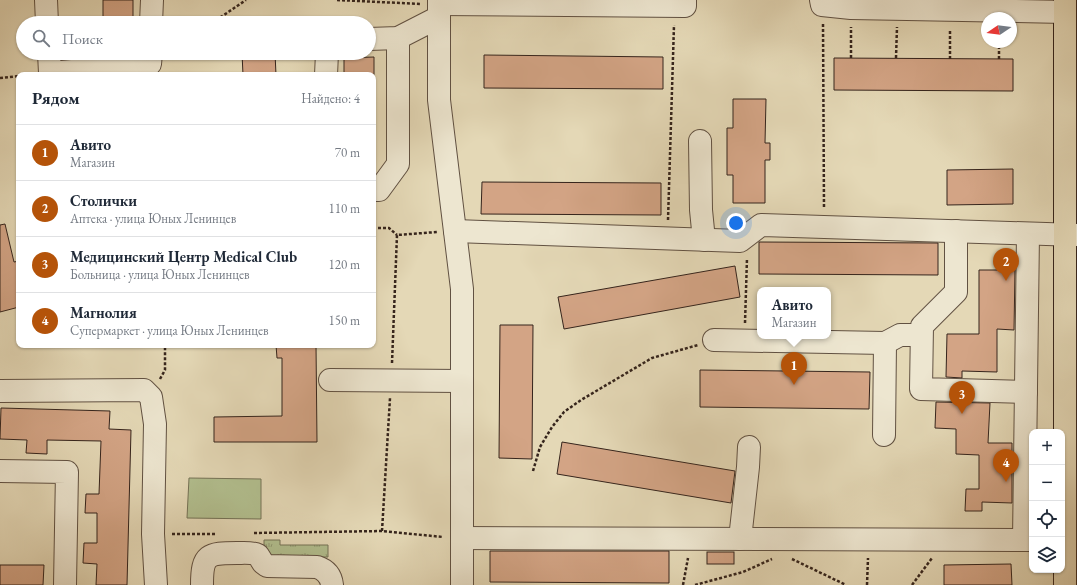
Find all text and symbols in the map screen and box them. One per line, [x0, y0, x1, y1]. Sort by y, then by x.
north arrow [981, 12, 1017, 48]
search box [16, 16, 376, 60]
icon: search [30, 27, 52, 49]
text: Поиск [62, 29, 103, 48]
text: Рядом [32, 87, 80, 109]
text: Найдено: 4 [301, 90, 360, 107]
text: Авито [70, 135, 111, 154]
text: 1 [42, 144, 48, 161]
text: 70 m [335, 144, 360, 161]
text: Магазин [70, 154, 115, 171]
text: Столички [70, 191, 137, 210]
text: 2 [42, 200, 48, 217]
text: 110 m [329, 200, 360, 217]
text: Аптека · улица Юных Ленинцев [70, 210, 236, 227]
your location [726, 213, 746, 233]
text: Медицинский Центр Medical Club [70, 247, 297, 266]
pin: 2 [993, 248, 1019, 281]
text: 3 [42, 256, 48, 273]
text: 120 m [329, 256, 360, 273]
text: Больница · улица Юных Ленинцев [70, 266, 250, 283]
popup [757, 287, 831, 339]
text: Авито [772, 295, 813, 314]
text: Магнолия [70, 303, 137, 322]
text: 4 [42, 312, 48, 329]
text: 150 m [329, 312, 360, 329]
text: Магазин [772, 314, 816, 331]
text: Супермаркет · улица Юных Ленинцев [70, 322, 269, 339]
pin: 1 [781, 352, 807, 385]
pin: 3 [949, 381, 975, 414]
map controls [1029, 429, 1065, 573]
button: + [1029, 429, 1065, 465]
pin: 4 [993, 449, 1019, 482]
button: − [1029, 465, 1065, 501]
button: locate [1029, 501, 1065, 537]
button: layers [1029, 537, 1065, 573]

